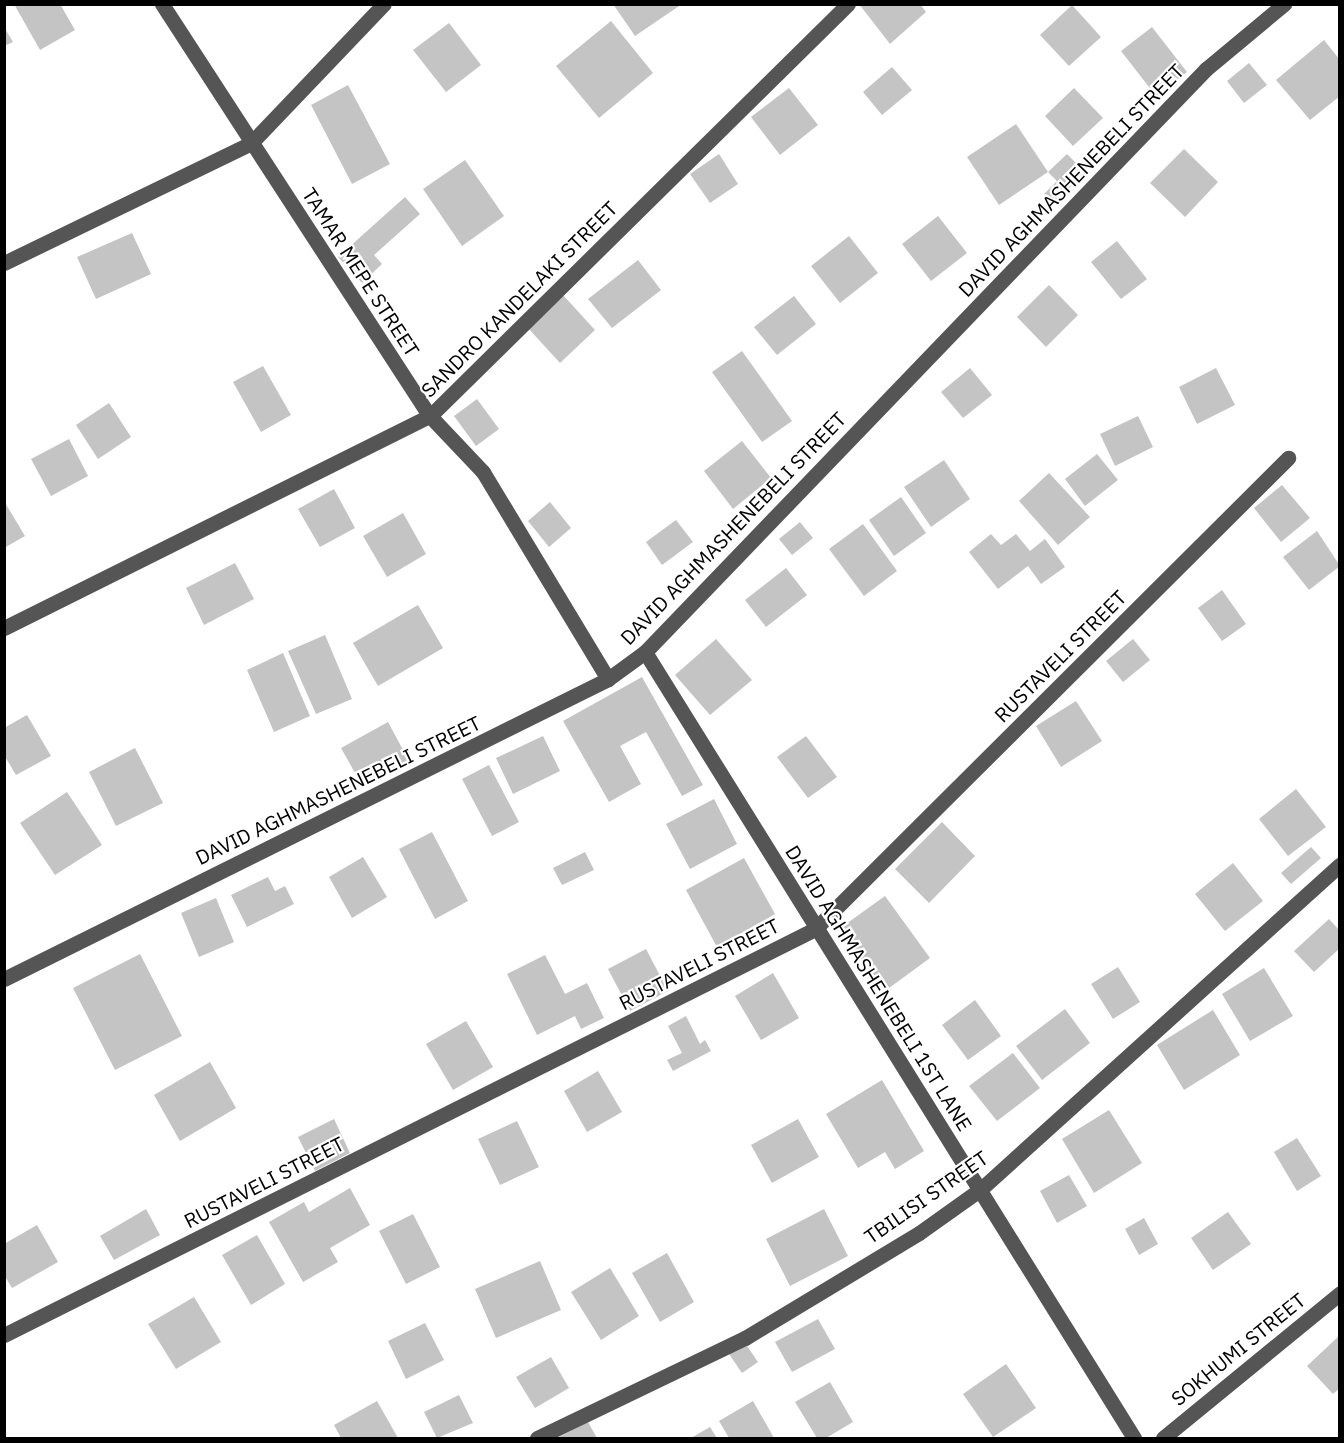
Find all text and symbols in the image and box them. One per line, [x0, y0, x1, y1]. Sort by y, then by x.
street label: DAVID AGHMASHENEBELI STREET [953, 59, 1189, 301]
street label: TAMAR MEPE STREET [297, 183, 425, 361]
street label: SANDRO KANDELAKI STREET [416, 196, 622, 402]
street label: DAVID AGHMASHENEBELI STREET [615, 407, 851, 649]
street label: RUSTAVELI STREET [989, 585, 1131, 727]
street label: DAVID AGHMASHENEBELI STREET [192, 710, 484, 870]
street label: DAVID AGHMASHENEBELI 1ST LANE [781, 841, 977, 1135]
street label: RUSTAVELI STREET [615, 913, 783, 1015]
street label: RUSTAVELI STREET [180, 1131, 348, 1233]
street label: TBILISI STREET [860, 1146, 992, 1248]
street label: SOKHUMI STREET [1166, 1288, 1310, 1410]

